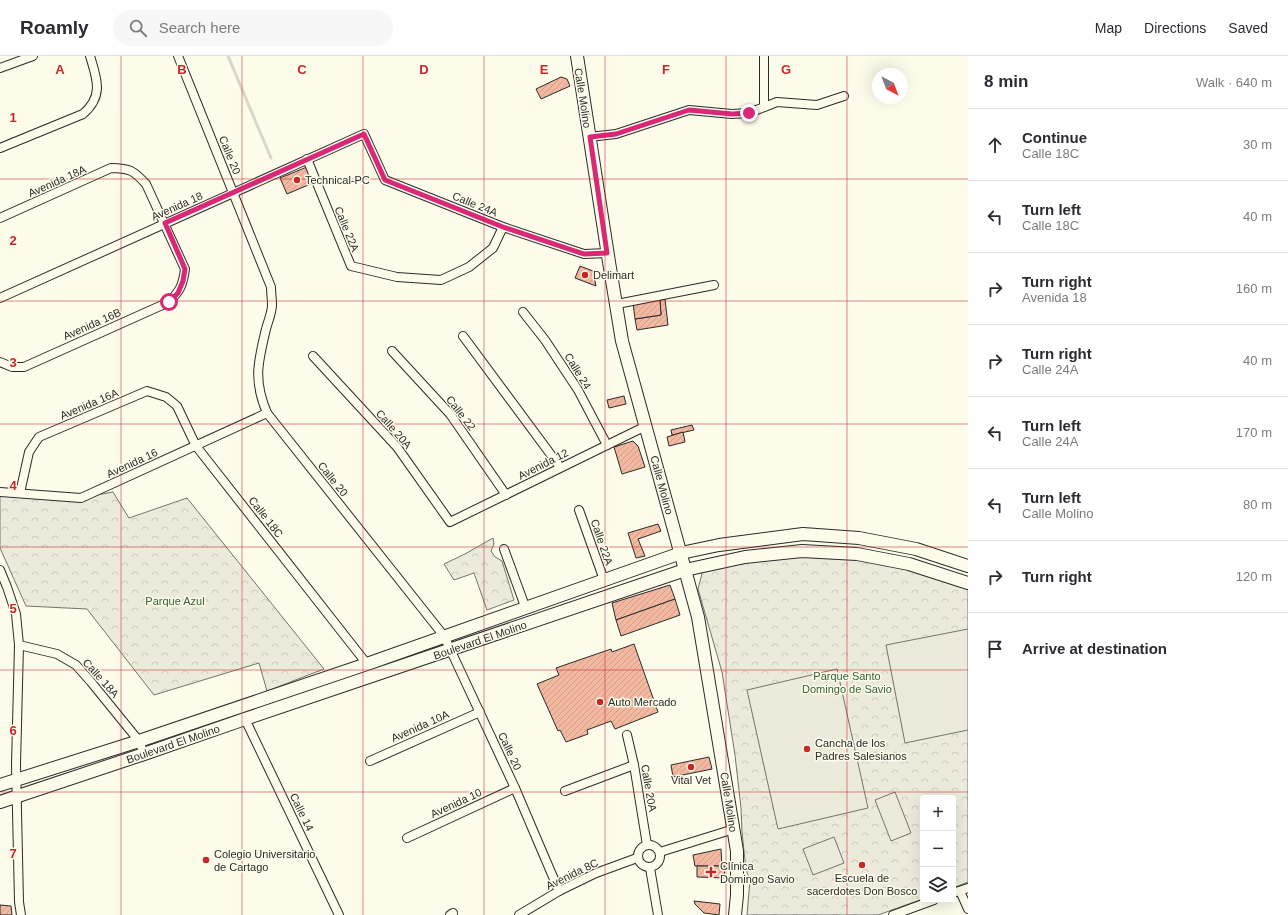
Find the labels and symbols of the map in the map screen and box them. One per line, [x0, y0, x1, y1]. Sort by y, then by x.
text: A [55, 62, 65, 77]
text: B [177, 62, 187, 77]
text: C [297, 62, 307, 77]
text: D [419, 62, 429, 77]
text: E [540, 62, 549, 77]
text: F [662, 62, 670, 77]
text: G [781, 62, 791, 77]
street label: Calle Molino [572, 67, 594, 129]
north arrow [872, 68, 908, 104]
route end [740, 104, 758, 122]
text: 1 [9, 110, 17, 125]
street label: Calle 20 [217, 134, 243, 176]
street label: Avenida 18A [26, 163, 88, 199]
place label: Technical-PC [305, 174, 370, 186]
marker: Technical-PC [292, 175, 302, 185]
street label: Avenida 18 [150, 189, 204, 223]
street label: Calle 24A [451, 190, 500, 219]
street label: Calle 22A [333, 205, 362, 254]
text: 2 [9, 233, 17, 248]
place label: Delimart [593, 269, 634, 281]
marker: Delimart [580, 270, 590, 280]
route start [160, 293, 178, 311]
street label: Avenida 16B [61, 306, 123, 342]
street label: Calle 24 [562, 351, 594, 391]
text: 3 [9, 355, 17, 370]
street label: Avenida 16A [58, 386, 121, 422]
street label: Calle 22 [444, 393, 478, 433]
street label: Calle 20A [374, 407, 415, 451]
street label: Avenida 16 [105, 446, 159, 480]
street label: Avenida 12 [516, 446, 570, 482]
street label: Calle Molino [648, 454, 676, 516]
street label: Calle 20 [316, 460, 350, 498]
text: 4 [9, 478, 17, 493]
street label: Calle 18C [246, 494, 286, 540]
street label: Calle 22A [589, 517, 616, 567]
park label: Parque Azul [145, 595, 205, 607]
text: 5 [9, 601, 17, 616]
street label: Boulevard El Molino [432, 618, 528, 662]
street label: Calle 18A [81, 656, 122, 700]
park label: Parque Santo Domingo de Savio [802, 670, 892, 695]
place label: Auto Mercado [608, 696, 676, 708]
marker: Auto Mercado [595, 697, 605, 707]
street label: Avenida 10A [389, 708, 451, 744]
street label: Boulevard El Molino [125, 722, 221, 766]
text: 6 [9, 723, 17, 738]
street label: Calle 20 [496, 730, 524, 772]
place label: Cancha de los Padres Salesianos [815, 737, 907, 762]
marker: Cancha de los Padres Salesianos [802, 744, 812, 754]
marker: Vital Vet [686, 762, 696, 772]
street label: Calle 20A [639, 763, 659, 813]
street label: Calle Molino [718, 771, 740, 833]
place label: Vital Vet [671, 774, 711, 786]
street label: Avenida 10 [429, 786, 483, 820]
street label: Calle 14 [288, 791, 316, 833]
text: 7 [9, 846, 17, 861]
place label: Colegio Universitario de Cartago [214, 848, 316, 873]
marker: Colegio Universitario de Cartago [201, 855, 211, 865]
street label: Avenida 8C [544, 856, 600, 892]
place label: Clínica Domingo Savio [720, 860, 795, 885]
marker: Escuela de sacerdotes Don Bosco [857, 860, 867, 870]
marker: Clínica Domingo Savio [705, 866, 717, 878]
place label: Escuela de sacerdotes Don Bosco [807, 872, 917, 897]

